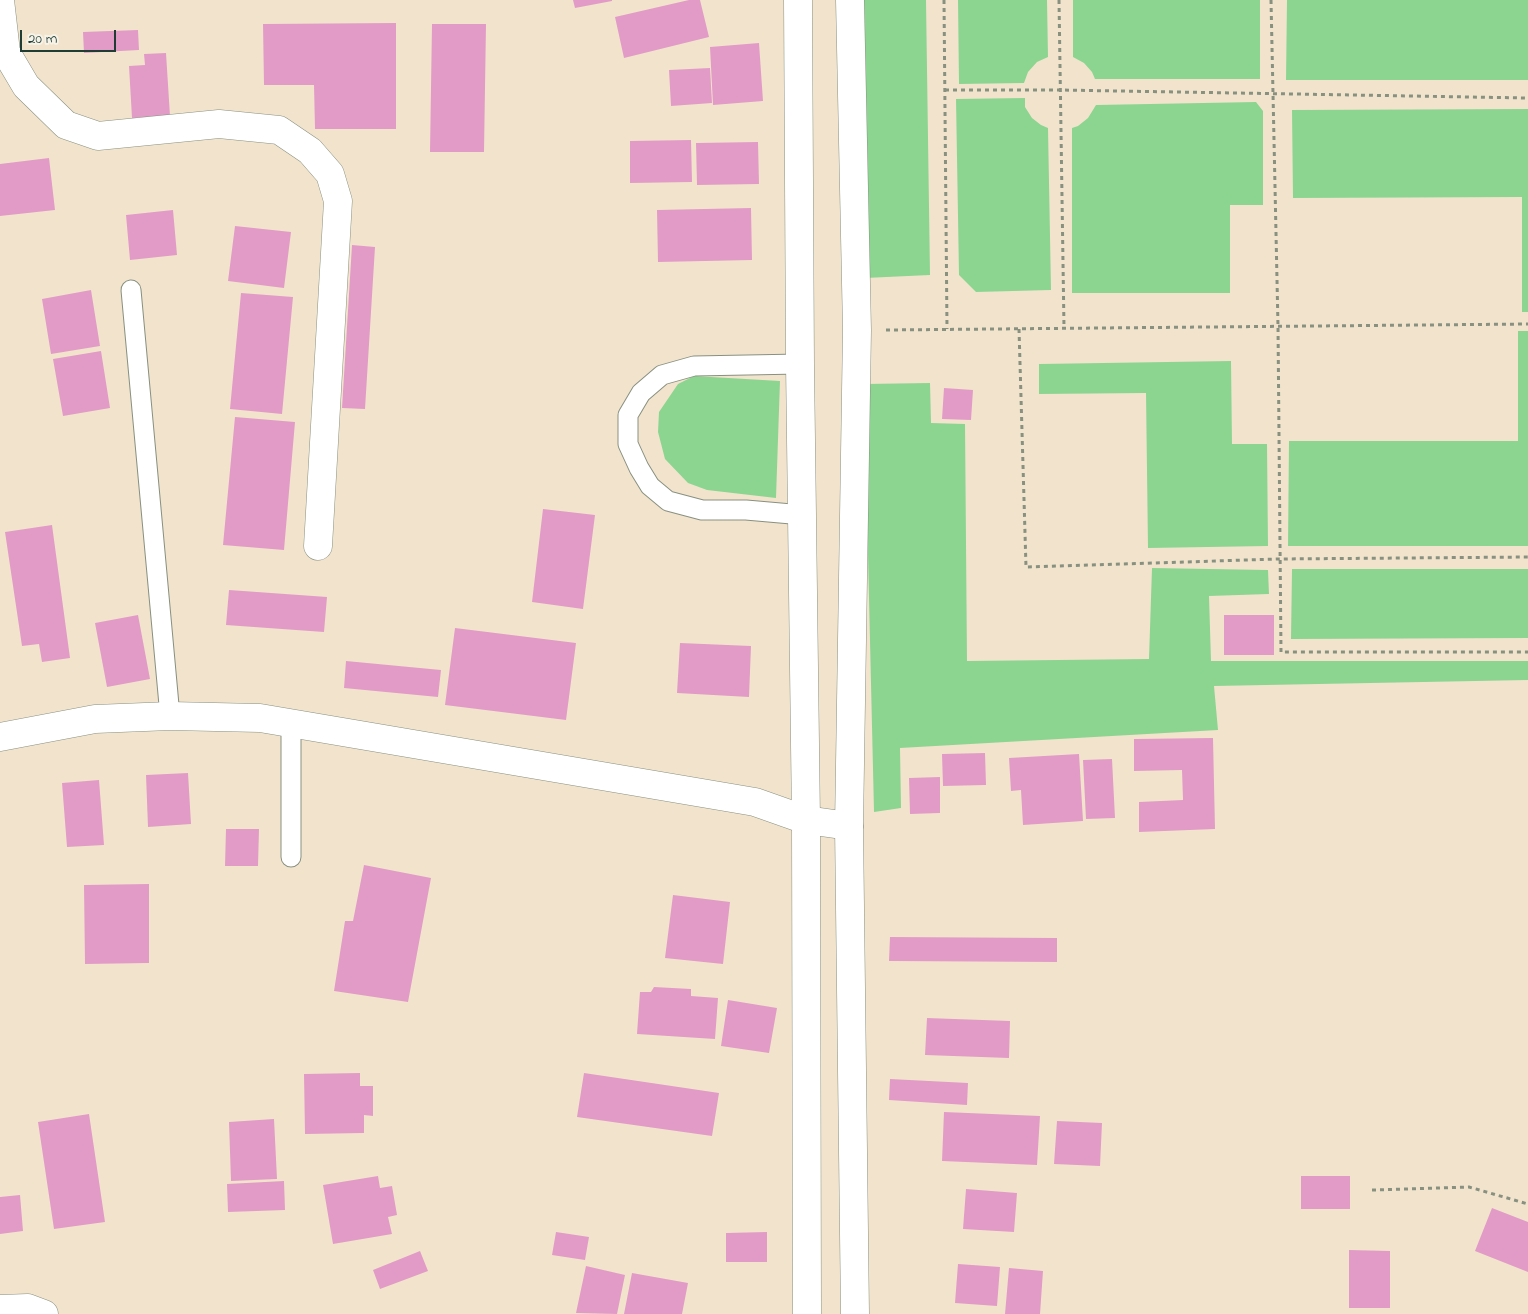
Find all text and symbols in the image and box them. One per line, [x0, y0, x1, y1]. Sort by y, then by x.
scale bar [22, 20, 119, 52]
text: 20 m [28, 28, 57, 50]

